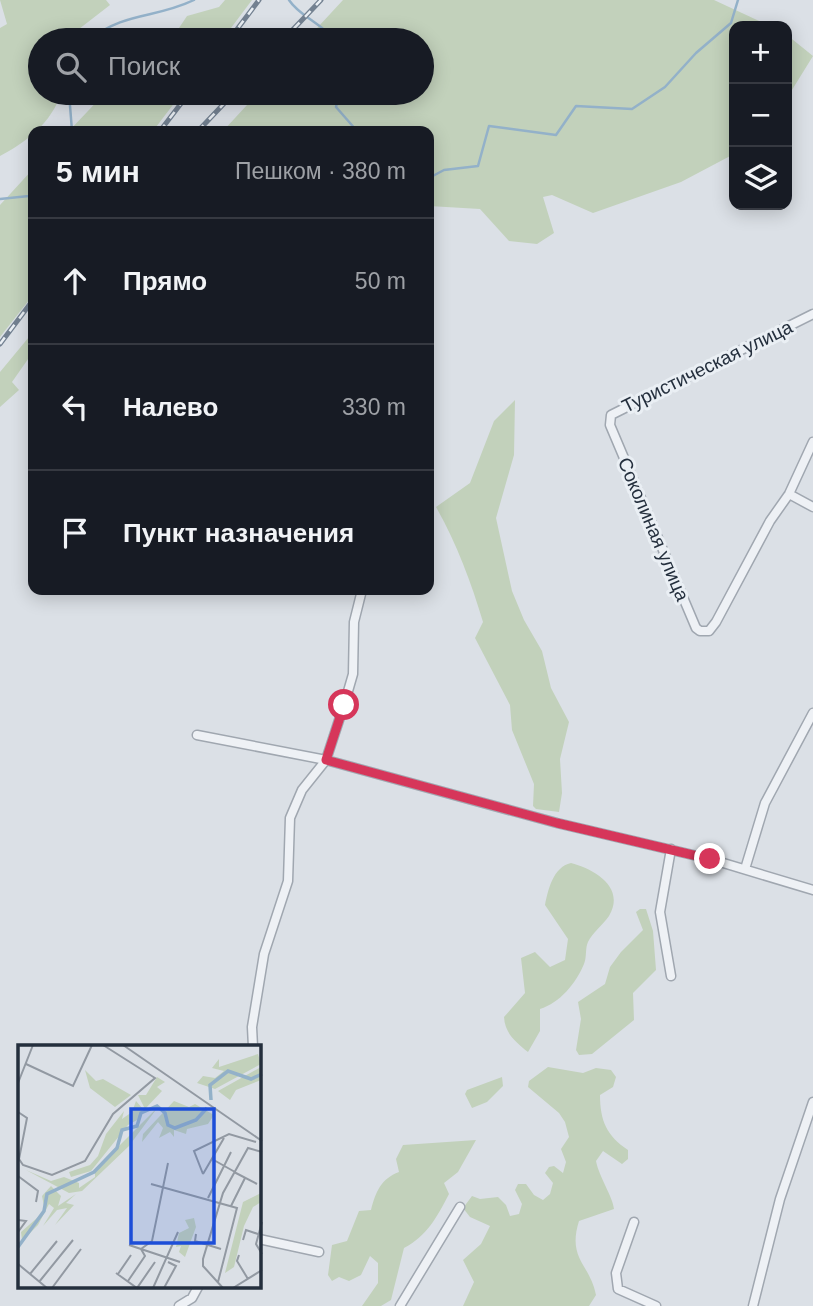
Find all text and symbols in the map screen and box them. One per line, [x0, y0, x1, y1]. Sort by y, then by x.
map controls [729, 21, 792, 210]
button: + [729, 21, 792, 84]
search box [28, 28, 434, 105]
icon: search [52, 48, 90, 86]
text: Поиск [108, 51, 180, 81]
button: − [729, 84, 792, 147]
button: layers [729, 147, 792, 210]
text: 5 мин [56, 155, 140, 188]
text: Пешком · 380 m [235, 158, 406, 184]
icon: ahead [56, 262, 94, 300]
text: Прямо [123, 266, 207, 296]
text: 50 m [355, 268, 406, 294]
street label: Туристическая улица [619, 316, 796, 417]
icon: left [56, 388, 94, 426]
text: Налево [123, 392, 218, 422]
text: 330 m [342, 394, 406, 420]
street label: Соколиная улица [614, 454, 693, 604]
icon: arrive [56, 514, 94, 552]
text: Пункт назначения [123, 518, 354, 548]
route start [328, 689, 359, 720]
route end [694, 843, 725, 874]
inset map [18, 1045, 261, 1288]

